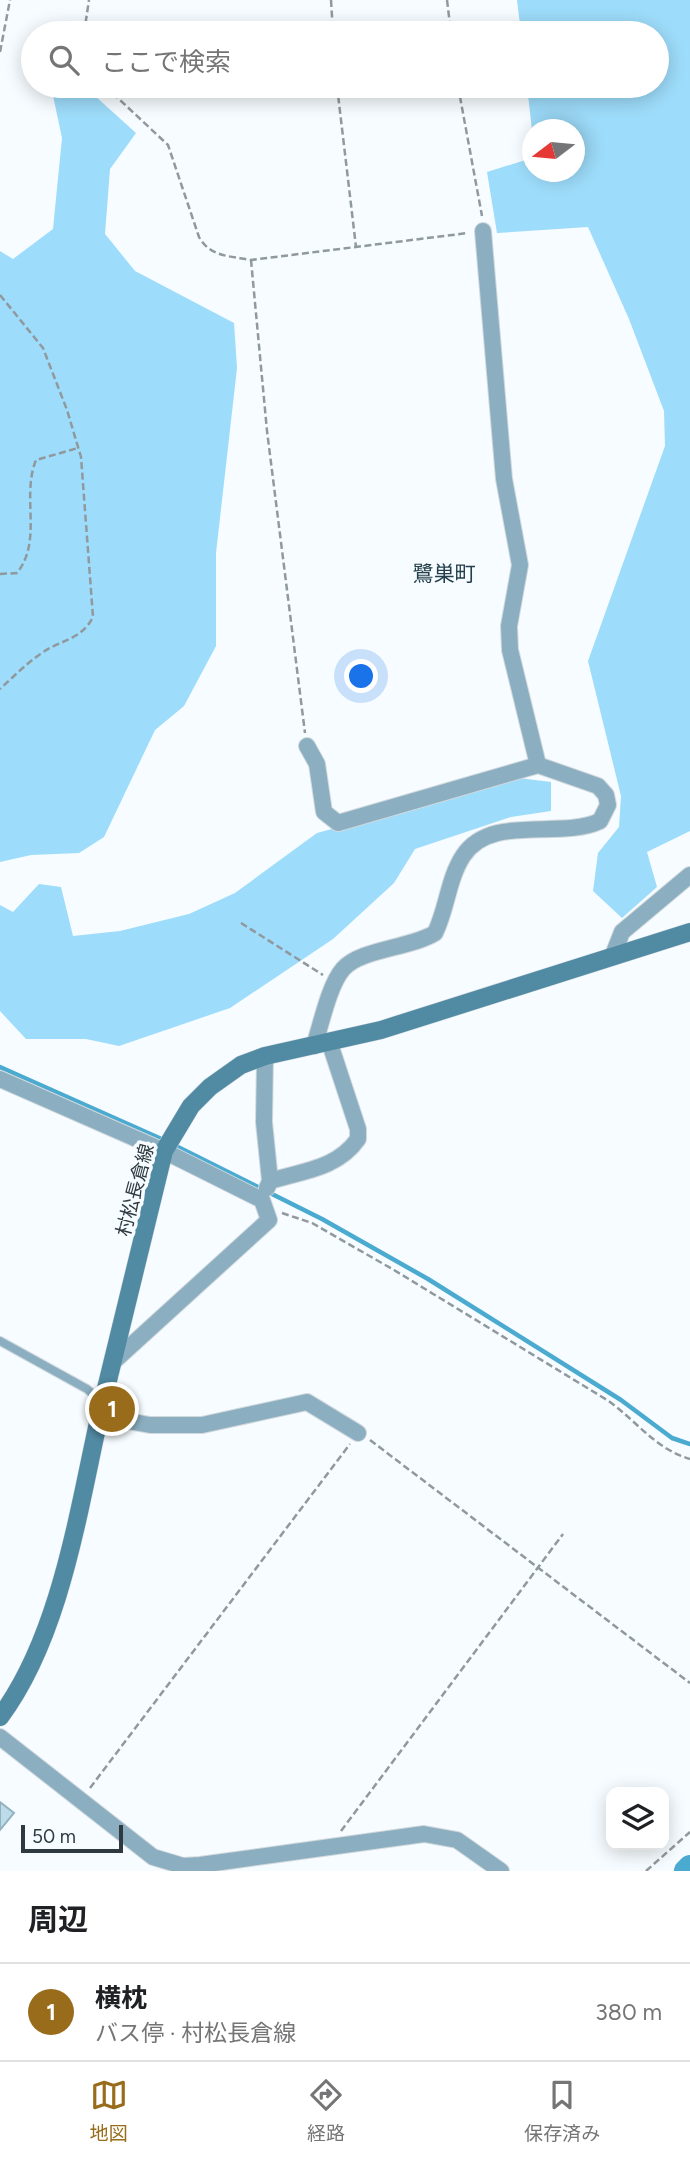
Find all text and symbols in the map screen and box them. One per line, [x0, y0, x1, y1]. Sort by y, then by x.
search box [21, 21, 669, 98]
icon: search [45, 41, 83, 79]
text: ここで検索 [101, 46, 231, 78]
north arrow [522, 119, 585, 182]
district label: 鷺巣町 [413, 561, 476, 586]
your location [344, 659, 378, 693]
street label: 村松長倉線 [112, 1141, 158, 1239]
pin: 1 [89, 1383, 135, 1435]
map controls [606, 1787, 669, 1850]
button: layers [606, 1787, 669, 1850]
scale bar [21, 1822, 122, 1854]
text: 50 m [32, 1825, 76, 1848]
text: 周辺 [28, 1901, 88, 1938]
text: 横枕 [95, 1982, 147, 2014]
text: 1 [46, 1998, 56, 2026]
text: 380 m [595, 1998, 662, 2026]
text: バス停 · 村松長倉線 [95, 2019, 296, 2047]
tab: 地図 [90, 2076, 128, 2145]
tab: 経路 [307, 2076, 345, 2145]
tab: 保存済み [524, 2076, 600, 2145]

